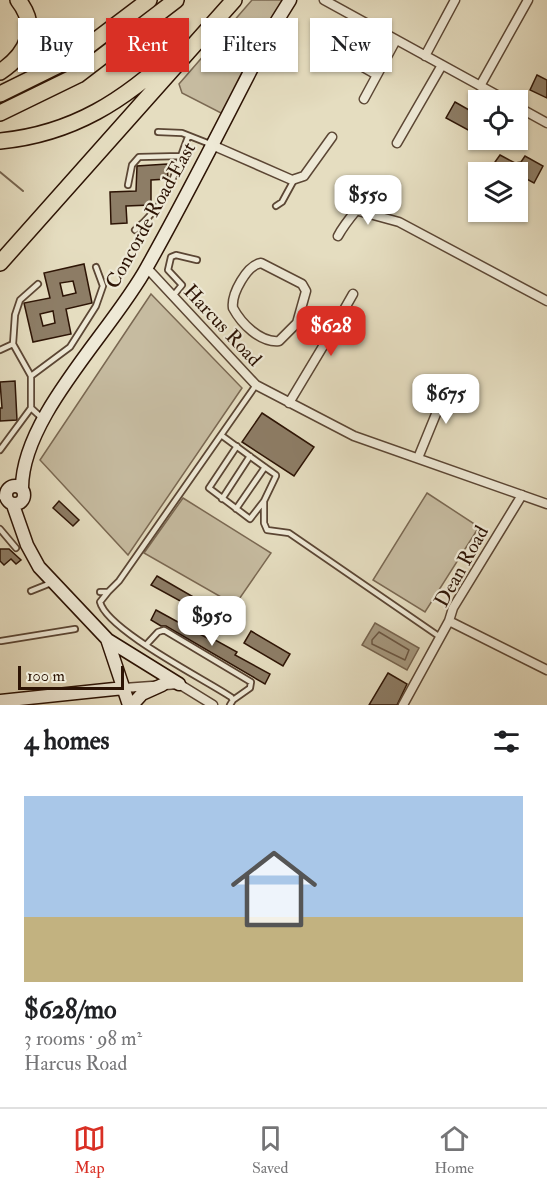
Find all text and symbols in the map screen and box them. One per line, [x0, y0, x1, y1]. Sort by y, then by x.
chip: Buy [18, 18, 94, 72]
chip: Rent [106, 18, 189, 72]
chip: Filters [201, 18, 298, 72]
chip: New [310, 18, 392, 72]
map controls [468, 90, 528, 222]
button: locate [468, 90, 528, 150]
street label: Concorde Road East [100, 137, 201, 293]
button: layers [468, 162, 528, 222]
pin: $550 [332, 175, 404, 226]
text: $550 [349, 182, 387, 207]
street label: Harcus Road [178, 279, 267, 372]
pin: $628 [295, 306, 367, 357]
text: $628 [311, 313, 351, 338]
pin: $675 [410, 374, 482, 425]
text: $675 [426, 381, 466, 406]
street label: Dean Road [429, 521, 494, 611]
pin: $950 [176, 596, 248, 647]
text: $950 [192, 603, 232, 628]
scale bar [18, 663, 124, 690]
text: 100 m [27, 666, 65, 686]
text: 4 homes [24, 725, 110, 757]
icon: filters [490, 725, 523, 758]
icon: home [220, 835, 328, 943]
text: $628/mo [24, 994, 117, 1026]
text: 3 rooms · 98 m² [24, 1026, 142, 1051]
text: Harcus Road [24, 1051, 127, 1076]
tab: Map [73, 1122, 106, 1178]
tab: Saved [252, 1122, 288, 1178]
tab: Home [434, 1122, 474, 1178]

